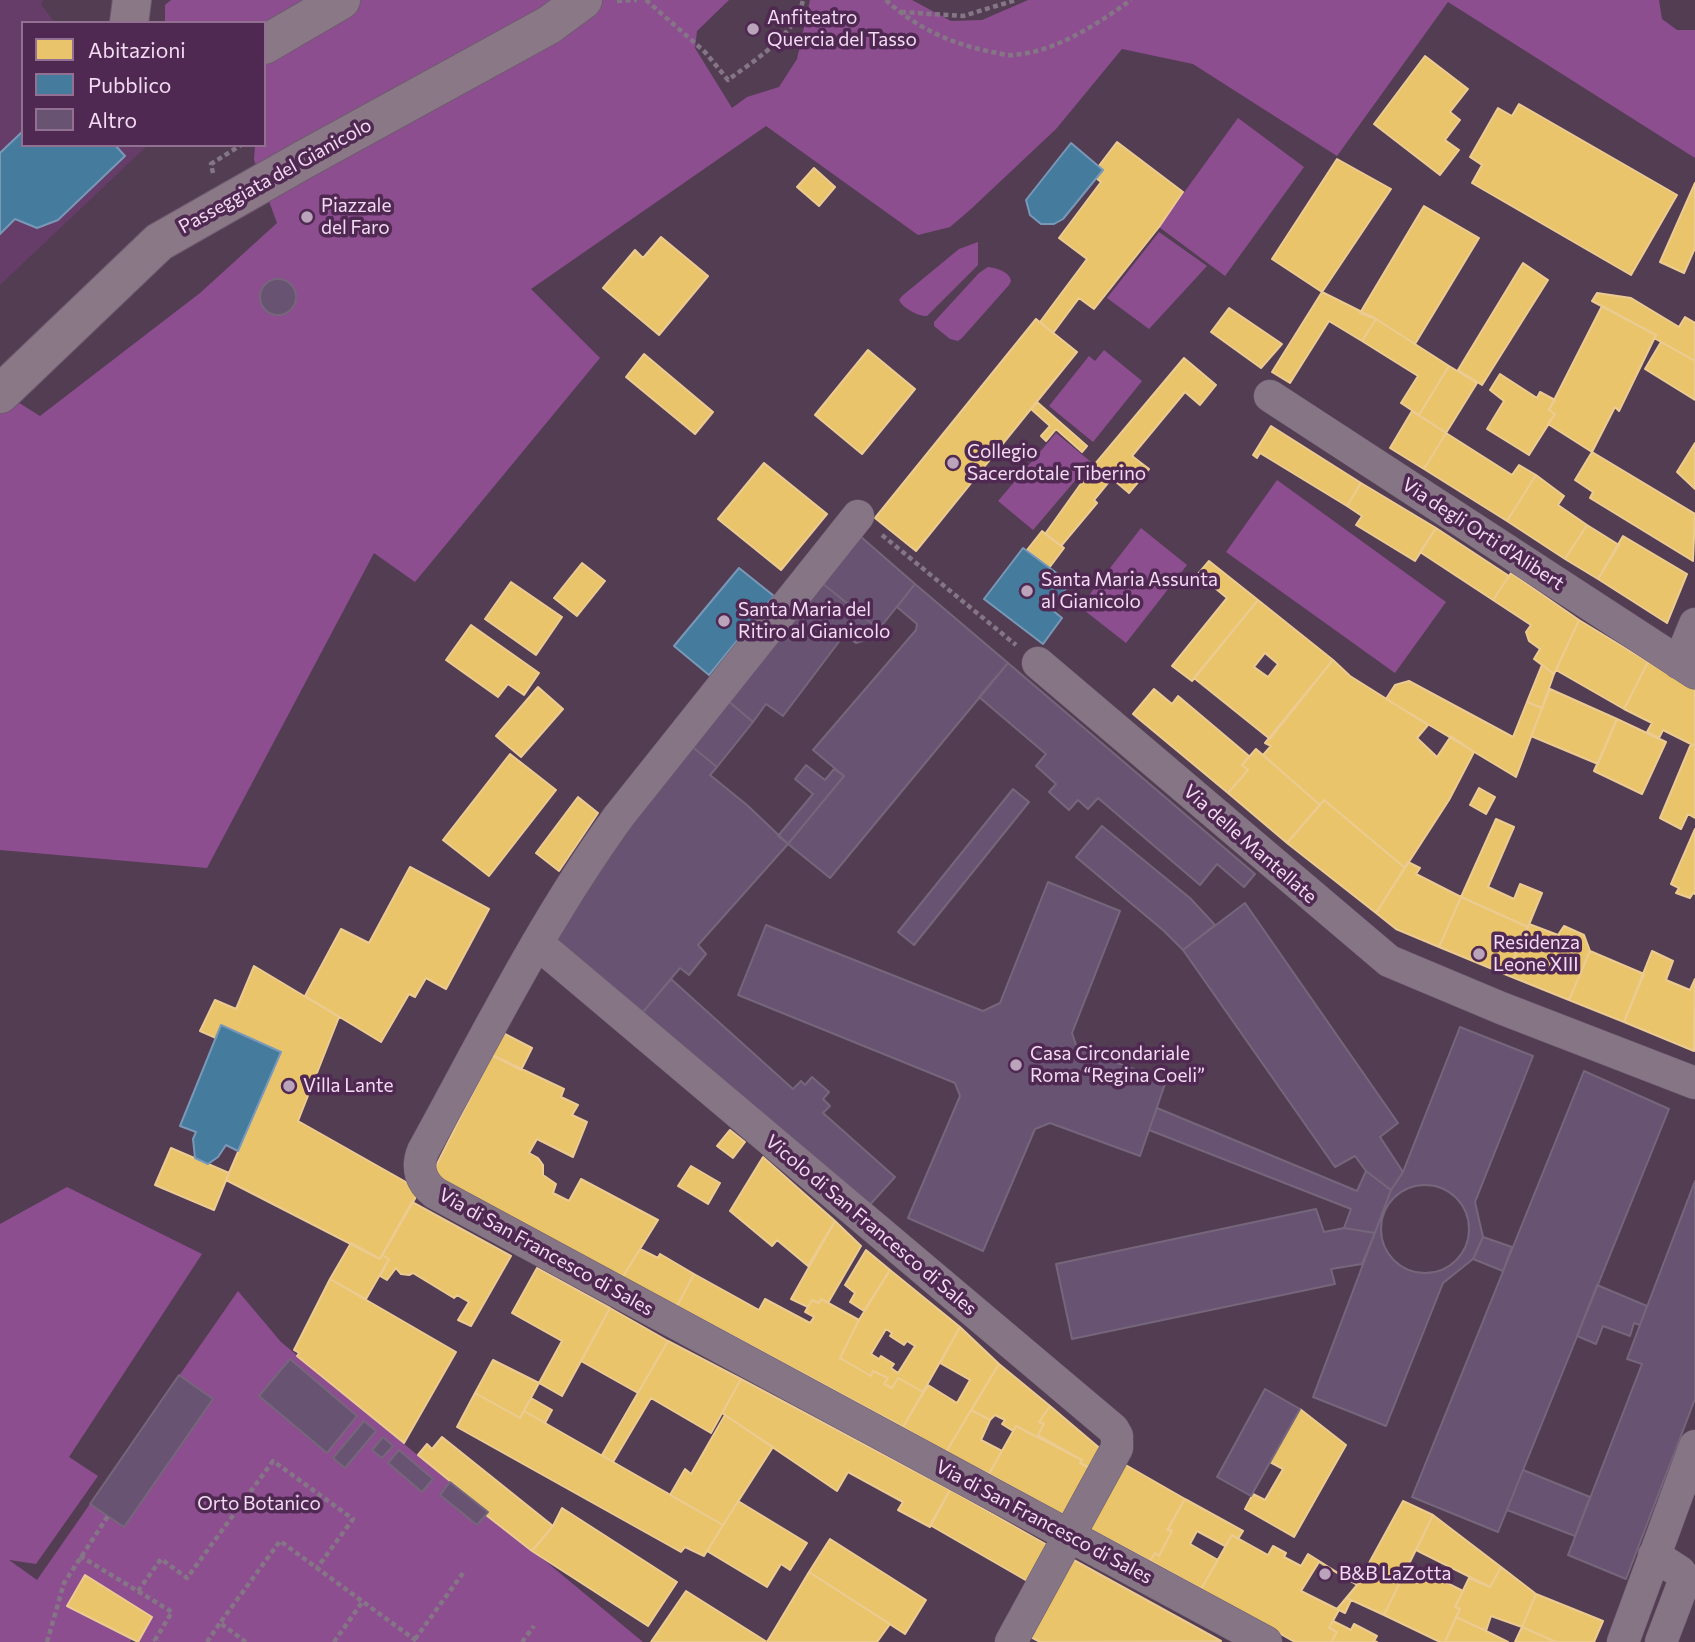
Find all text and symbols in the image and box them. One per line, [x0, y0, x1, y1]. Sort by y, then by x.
place label: Anfiteatro Quercia del Tasso [767, 7, 917, 51]
legend [21, 21, 266, 147]
marker: Anfiteatro Quercia del Tasso [745, 21, 761, 37]
text: Abitazioni [88, 37, 186, 62]
text: Pubblico [88, 72, 171, 97]
text: Altro [88, 107, 137, 132]
street label: Passeggiata del Gianicolo [175, 113, 375, 239]
place label: Piazzale del Faro [321, 195, 391, 239]
marker: Piazzale del Faro [299, 209, 315, 225]
place label: Collegio Sacerdotale Tiberino [967, 441, 1146, 485]
marker: Collegio Sacerdotale Tiberino [945, 455, 961, 471]
street label: Via degli Orti d'Alibert [1398, 473, 1568, 595]
place label: Santa Maria Assunta al Gianicolo [1041, 569, 1218, 613]
marker: Santa Maria Assunta al Gianicolo [1019, 583, 1035, 599]
place label: Santa Maria del Ritiro al Gianicolo [738, 599, 890, 643]
marker: Santa Maria del Ritiro al Gianicolo [716, 613, 732, 629]
street label: Via delle Mantellate [1179, 780, 1321, 908]
place label: Residenza Leone XIII [1493, 932, 1580, 976]
marker: Residenza Leone XIII [1471, 946, 1487, 962]
place label: Casa Circondariale Roma “Regina Coeli” [1030, 1043, 1205, 1087]
marker: Casa Circondariale Roma “Regina Coeli” [1008, 1057, 1024, 1073]
place label: Villa Lante [303, 1075, 394, 1097]
marker: Villa Lante [281, 1078, 297, 1094]
street label: Vicolo di San Francesco di Sales [761, 1130, 981, 1320]
street label: Via di San Francesco di Sales [435, 1183, 657, 1321]
street label: Via di San Francesco di Sales [932, 1455, 1156, 1589]
park label: Orto Botanico [197, 1493, 321, 1515]
place label: B&B LaZotta [1339, 1563, 1451, 1585]
marker: B&B LaZotta [1317, 1566, 1333, 1582]

